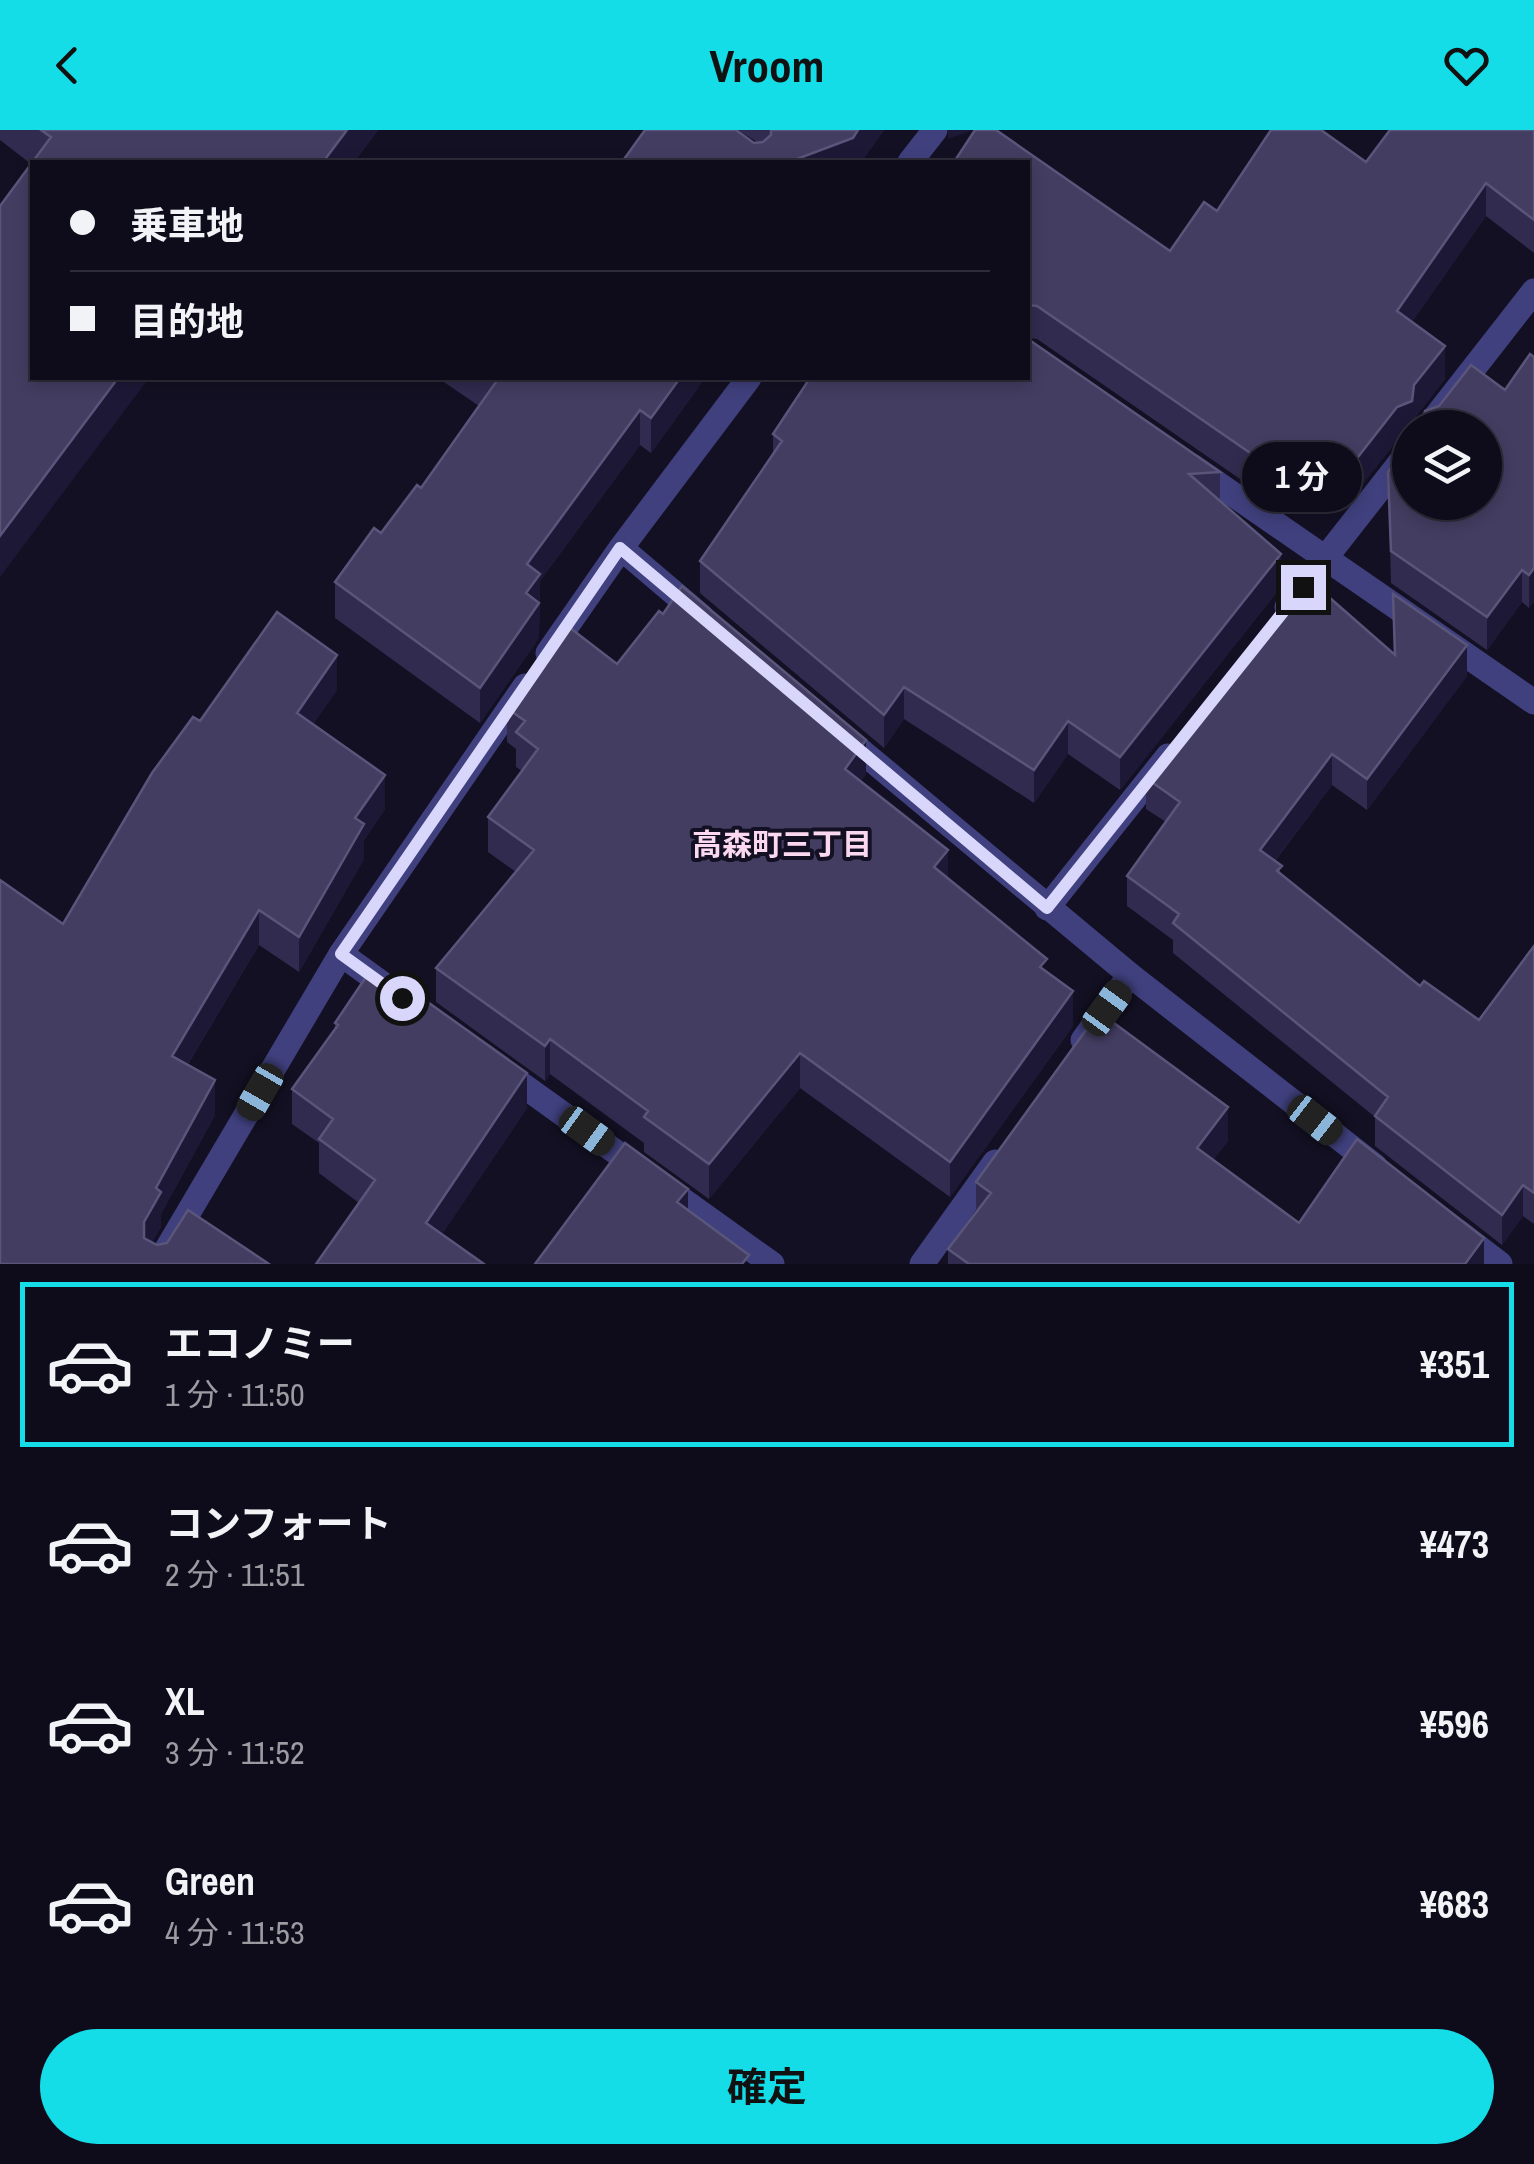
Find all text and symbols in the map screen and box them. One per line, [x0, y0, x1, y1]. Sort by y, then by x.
text: Vroom [710, 35, 824, 96]
icon: back [40, 38, 95, 93]
icon: heart [1439, 38, 1494, 93]
text: 乗車地 [130, 200, 244, 251]
text: 目的地 [130, 296, 244, 347]
map controls [1392, 410, 1502, 520]
button: layers [1392, 410, 1502, 520]
callout: 1 分 [1243, 442, 1363, 512]
text: 1 分 [1275, 455, 1329, 498]
route end [1281, 565, 1326, 610]
district label: 高森町三丁目 [692, 824, 872, 864]
car [1077, 975, 1137, 1041]
route start [380, 976, 425, 1021]
car [232, 1059, 288, 1125]
car [1282, 1090, 1348, 1150]
car [554, 1101, 620, 1161]
text: エコノミー [165, 1318, 355, 1369]
icon: car [45, 1320, 135, 1410]
text: ¥351 [1420, 1339, 1489, 1390]
text: 1 分 · 11:50 [165, 1373, 305, 1416]
text: コンフォート [165, 1498, 392, 1549]
icon: car [45, 1500, 135, 1590]
text: ¥473 [1420, 1519, 1489, 1570]
text: 2 分 · 11:51 [165, 1553, 305, 1596]
text: XL [165, 1676, 205, 1727]
icon: car [45, 1680, 135, 1770]
text: ¥596 [1420, 1699, 1489, 1750]
text: 3 分 · 11:52 [165, 1731, 305, 1774]
text: Green [165, 1856, 255, 1907]
icon: car [45, 1860, 135, 1950]
text: ¥683 [1420, 1879, 1489, 1930]
text: 4 分 · 11:53 [165, 1911, 305, 1954]
button: 確定 [40, 2029, 1494, 2144]

